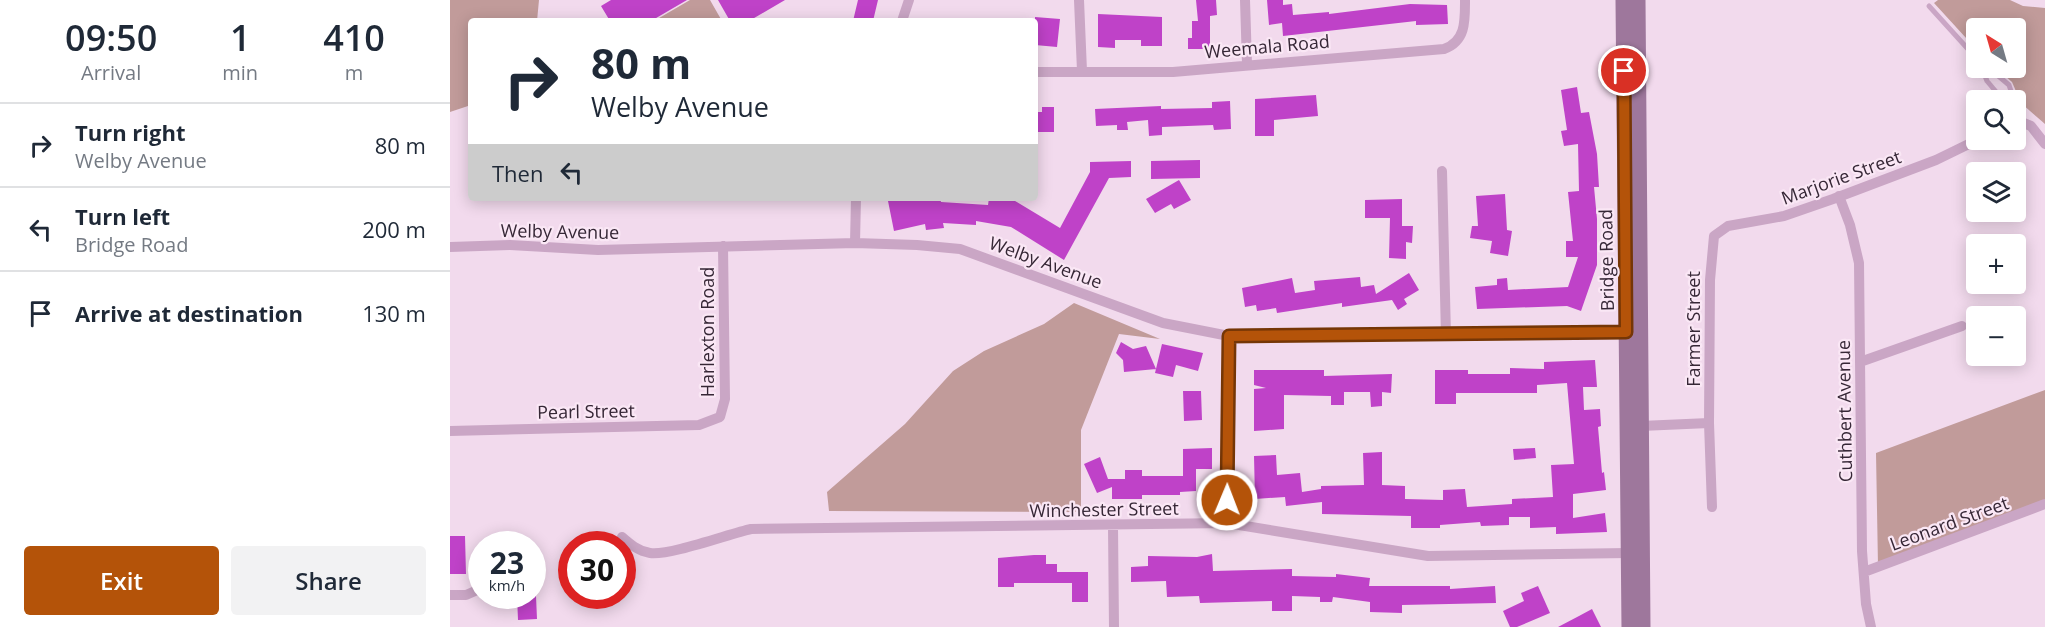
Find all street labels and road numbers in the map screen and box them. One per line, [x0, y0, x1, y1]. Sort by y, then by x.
street label: Weemala Road [1203, 29, 1331, 63]
street label: Marjorie Street [1778, 144, 1904, 210]
street label: Bridge Road [1593, 209, 1619, 311]
street label: Welby Avenue [500, 218, 620, 244]
street label: Welby Avenue [986, 230, 1106, 294]
street label: Harlexton Road [695, 267, 719, 397]
street label: Farmer Street [1681, 271, 1705, 387]
street label: Cuthbert Avenue [1831, 340, 1857, 482]
street label: Pearl Street [537, 398, 635, 424]
street label: Leonard Street [1886, 490, 2012, 556]
street label: Winchester Street [1029, 496, 1179, 522]

